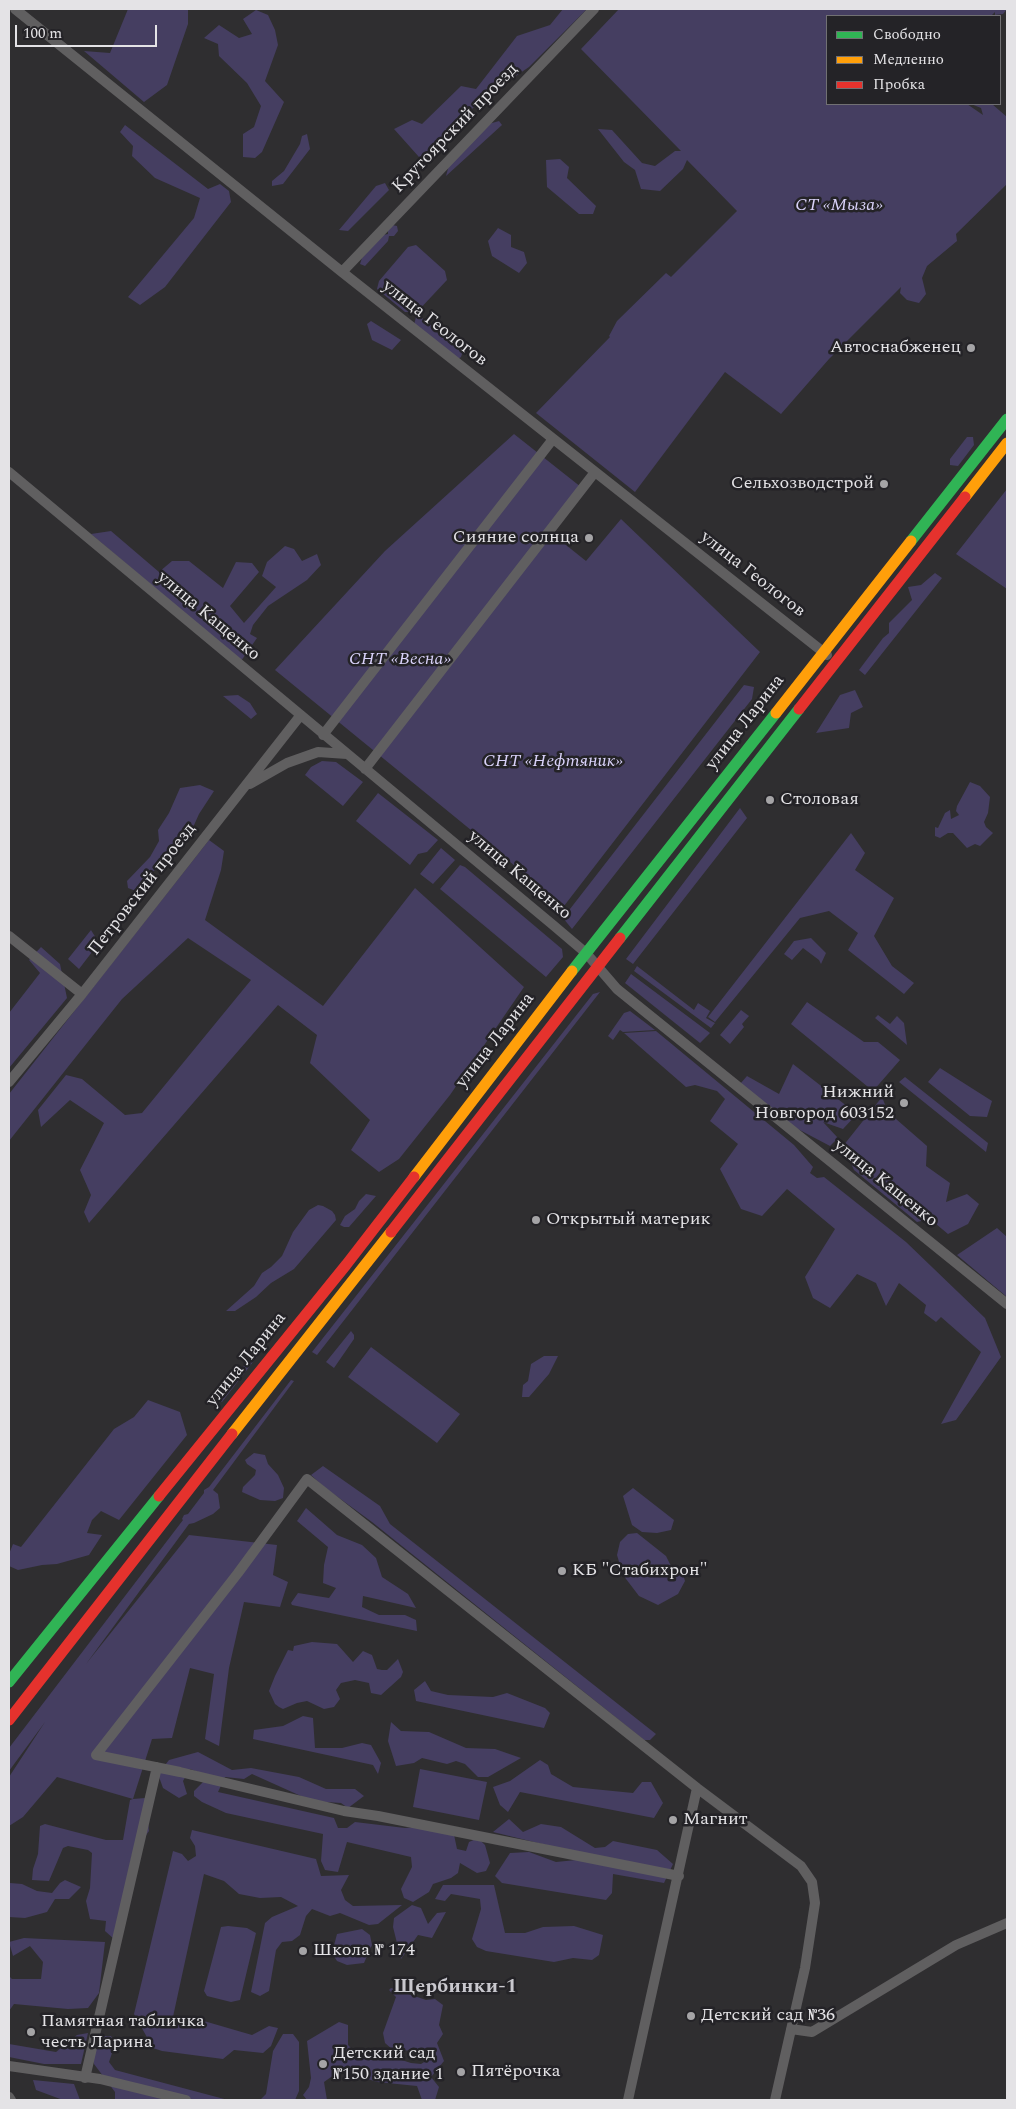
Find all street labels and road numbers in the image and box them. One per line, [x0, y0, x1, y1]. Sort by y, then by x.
street label: Крутоярский проезд [388, 60, 524, 198]
street label: улица Геологов [377, 276, 491, 372]
street label: улица Геологов [695, 527, 809, 623]
street label: улица Кащенко [152, 568, 264, 666]
street label: улица Ларина [702, 671, 790, 775]
street label: Петровский проезд [84, 819, 202, 961]
street label: улица Кащенко [463, 827, 575, 925]
street label: улица Ларина [452, 989, 540, 1093]
street label: улица Кащенко [828, 1135, 942, 1233]
street label: улица Ларина [202, 1308, 292, 1412]

